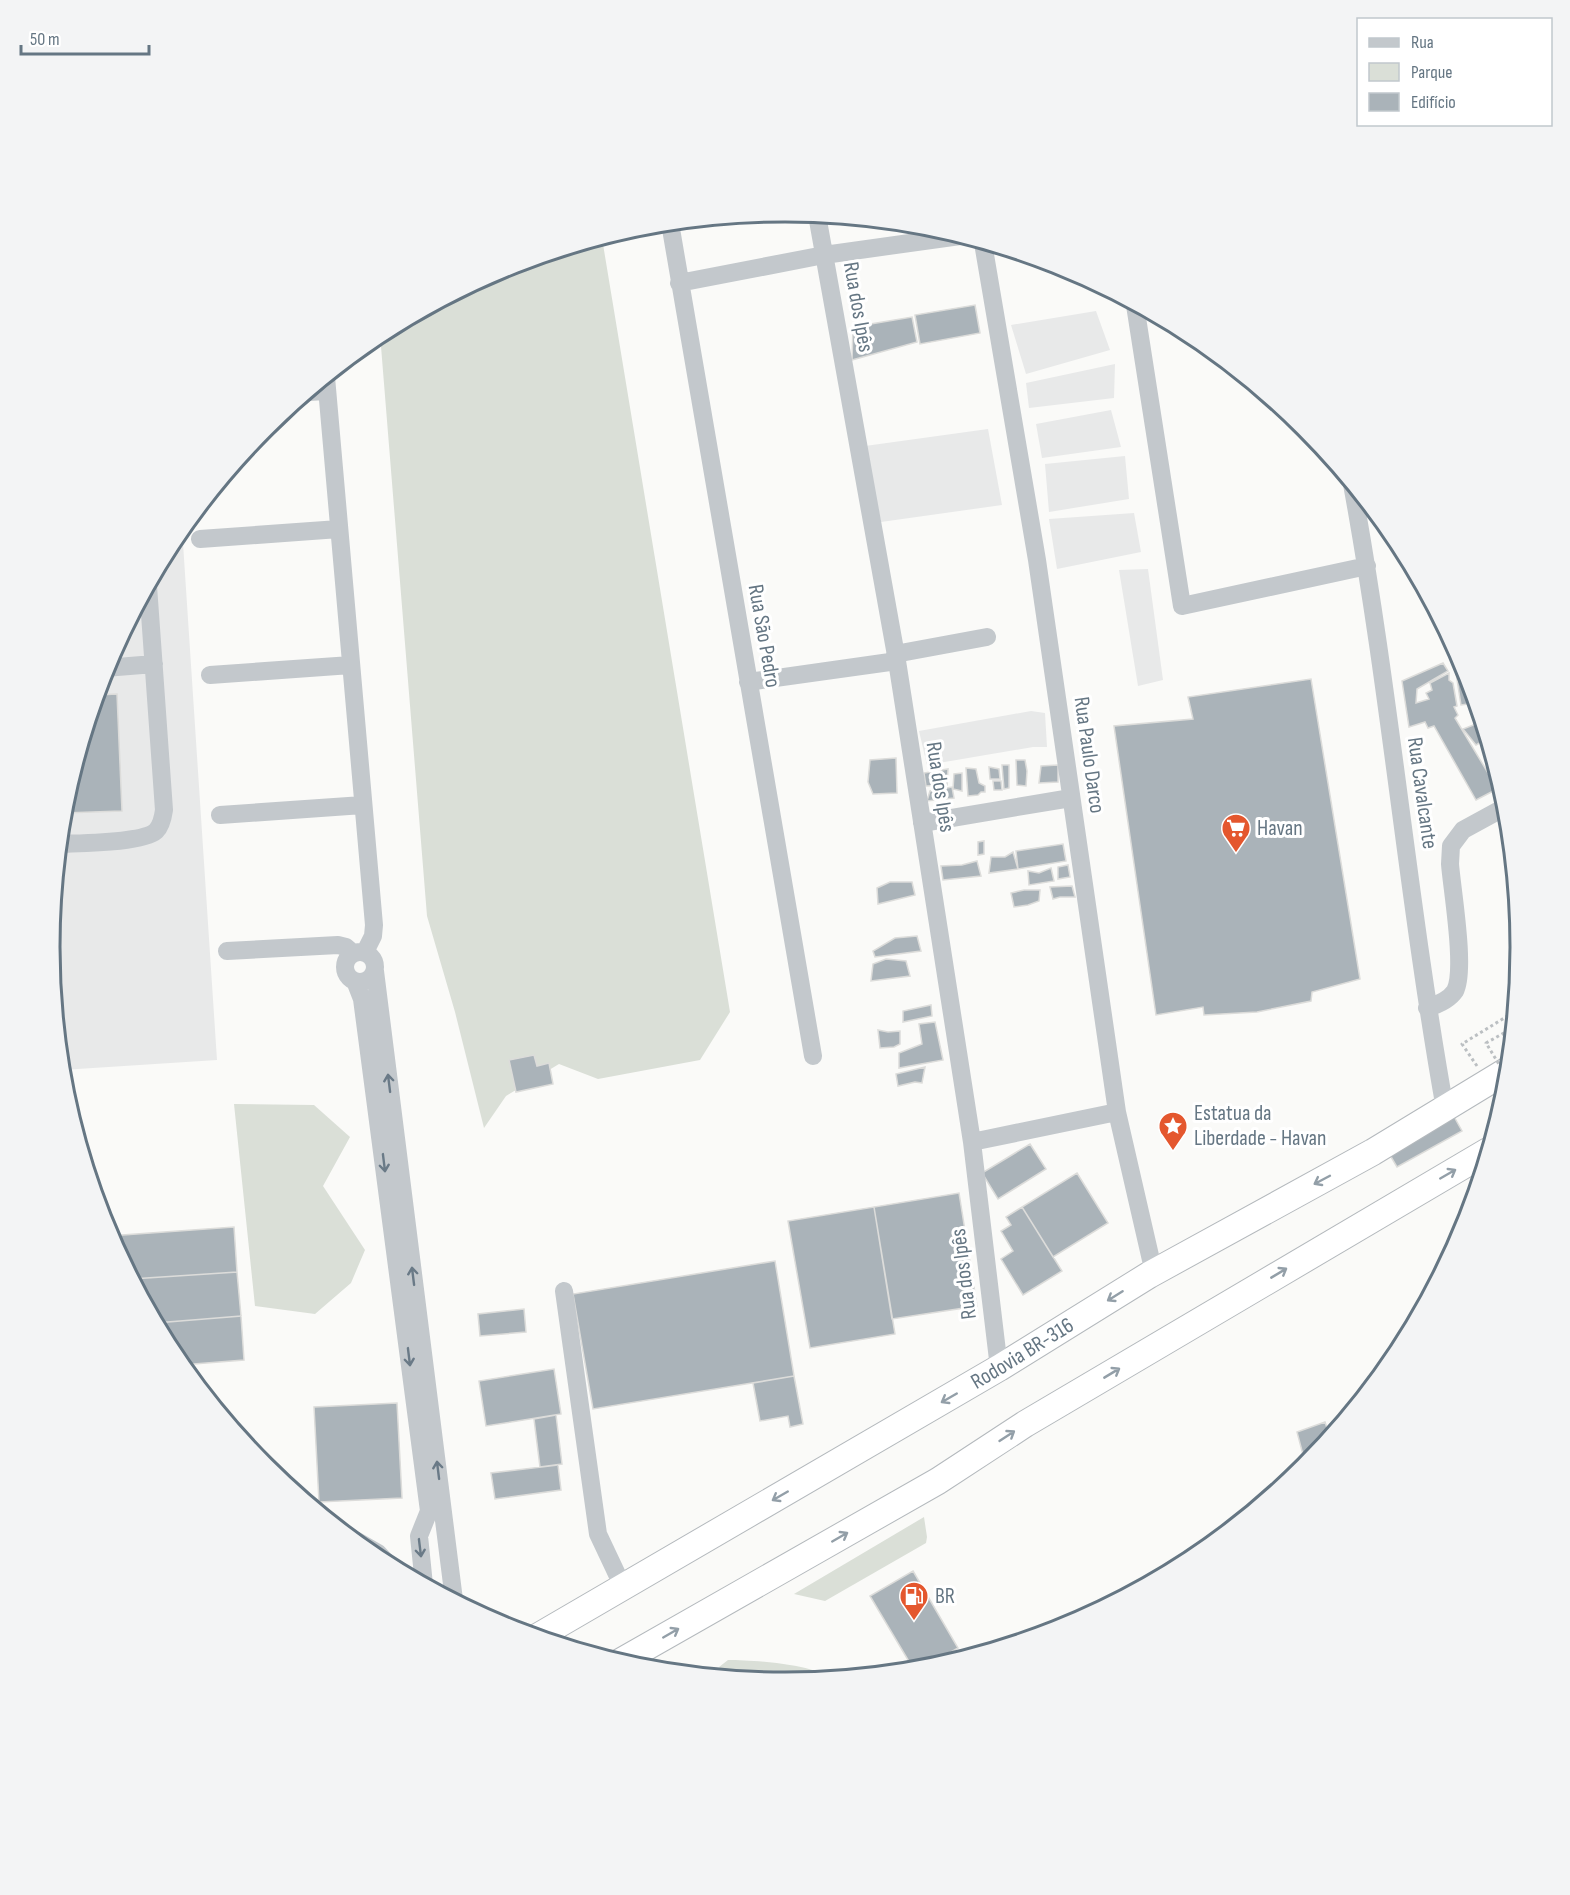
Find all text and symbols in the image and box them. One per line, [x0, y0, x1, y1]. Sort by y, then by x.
scale bar [21, 18, 148, 56]
legend [1357, 18, 1552, 126]
text: 50 m [30, 29, 60, 50]
text: Rua [1411, 32, 1434, 53]
text: Parque [1411, 62, 1452, 83]
text: Edifício [1411, 92, 1456, 113]
street label: Rua dos Ipês [837, 260, 879, 354]
street label: Rua São Pedro [742, 582, 786, 690]
street label: Rua Paulo Darco [1067, 695, 1111, 815]
street label: Rua Cavalcante [1401, 735, 1443, 851]
street label: Rua dos Ipês [920, 740, 960, 834]
supermarket icon: Havan [1220, 812, 1252, 854]
place label: Havan [1257, 815, 1303, 842]
one-way arrow [383, 1074, 394, 1093]
place label: Estatua da Liberdade - Havan [1194, 1100, 1327, 1152]
place icon: Estatua da Liberdade - Havan [1157, 1110, 1189, 1152]
one-way arrow [378, 1153, 389, 1173]
one-way arrow [1439, 1168, 1456, 1180]
one-way arrow [1314, 1174, 1331, 1186]
street label: Rua dos Ipês [945, 1227, 983, 1321]
one-way arrow [1270, 1266, 1287, 1278]
one-way arrow [408, 1267, 419, 1287]
one-way arrow [1107, 1291, 1124, 1303]
street label: Rodovia BR-316 [966, 1312, 1079, 1395]
one-way arrow [404, 1346, 415, 1366]
one-way arrow [1103, 1367, 1120, 1379]
one-way arrow [941, 1392, 958, 1404]
one-way arrow [998, 1429, 1015, 1441]
one-way arrow [432, 1460, 443, 1480]
one-way arrow [772, 1490, 789, 1502]
one-way arrow [831, 1531, 849, 1542]
one-way arrow [415, 1538, 426, 1557]
fuel station icon: BR [898, 1580, 930, 1622]
place label: BR [935, 1583, 955, 1610]
one-way arrow [662, 1627, 679, 1639]

